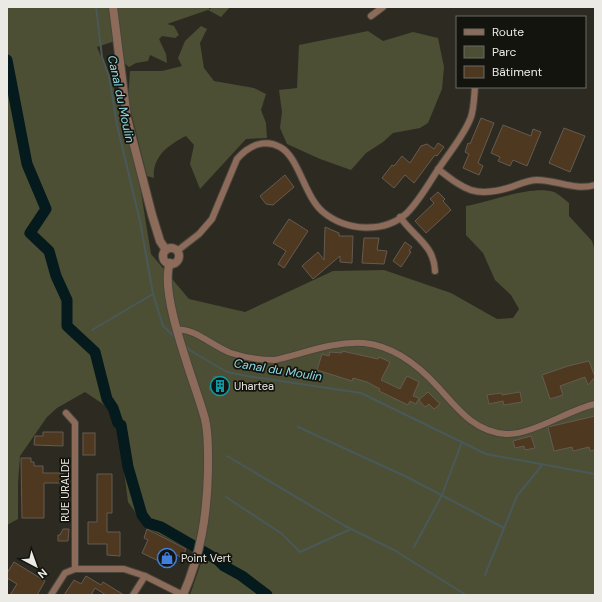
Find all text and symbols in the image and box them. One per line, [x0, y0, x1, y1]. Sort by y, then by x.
legend [456, 16, 586, 88]
text: Route [492, 24, 524, 40]
text: Parc [492, 44, 516, 60]
water label: Canal du Moulin [104, 54, 138, 144]
text: Bâtiment [492, 64, 543, 80]
water label: Canal du Moulin [233, 355, 323, 385]
building icon: Uhartea [209, 375, 231, 397]
place label: Uhartea [234, 379, 274, 393]
street label: RUE URALDE [58, 458, 72, 522]
north arrow [16, 546, 56, 586]
shop icon: Point Vert [156, 547, 178, 569]
place label: Point Vert [181, 551, 231, 565]
text: N [35, 566, 50, 581]

